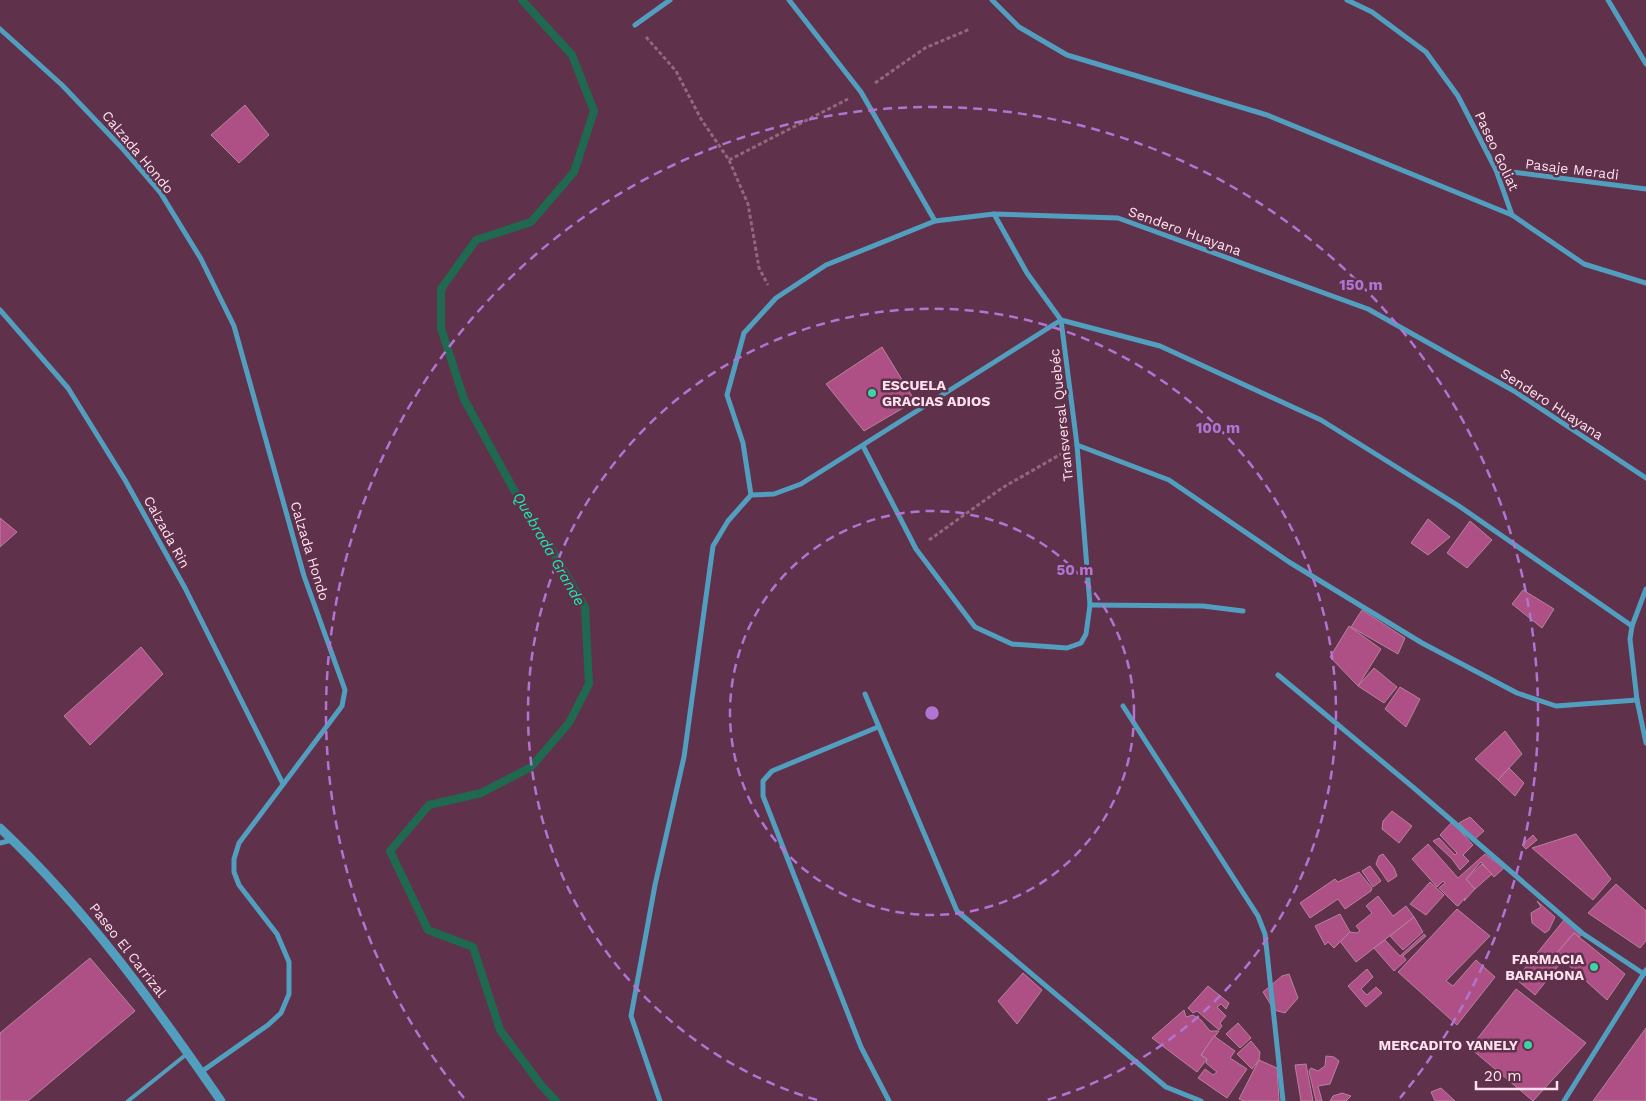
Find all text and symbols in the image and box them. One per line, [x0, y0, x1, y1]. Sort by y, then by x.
street label: Calzada Hondo [99, 107, 177, 197]
street label: Paseo Goliat [1472, 109, 1522, 193]
street label: Pasaje Meradi [1524, 155, 1620, 183]
street label: Sendero Huayana [1126, 203, 1244, 259]
text: 150 m [1339, 276, 1383, 294]
street label: Transversal Quebéc [1046, 348, 1076, 482]
street label: Sendero Huayana [1498, 365, 1606, 443]
place label: ESCUELA GRACIAS ADIOS [882, 377, 990, 409]
marker: ESCUELA GRACIAS ADIOS [866, 387, 878, 399]
text: 100 m [1196, 419, 1240, 437]
water label: Quebrada Grande [509, 489, 589, 609]
street label: Calzada Rin [141, 493, 193, 571]
street label: Calzada Hondo [287, 500, 333, 602]
text: 50 m [1057, 561, 1093, 579]
centre of rings [923, 704, 941, 722]
street label: Paseo El Carrizal [86, 900, 170, 1001]
place label: FARMACIA BARAHONA [1505, 951, 1585, 983]
marker: FARMACIA BARAHONA [1588, 961, 1600, 973]
place label: MERCADITO YANELY [1378, 1037, 1519, 1053]
marker: MERCADITO YANELY [1522, 1039, 1534, 1051]
scale bar [1476, 1058, 1557, 1090]
text: 20 m [1484, 1067, 1522, 1085]

